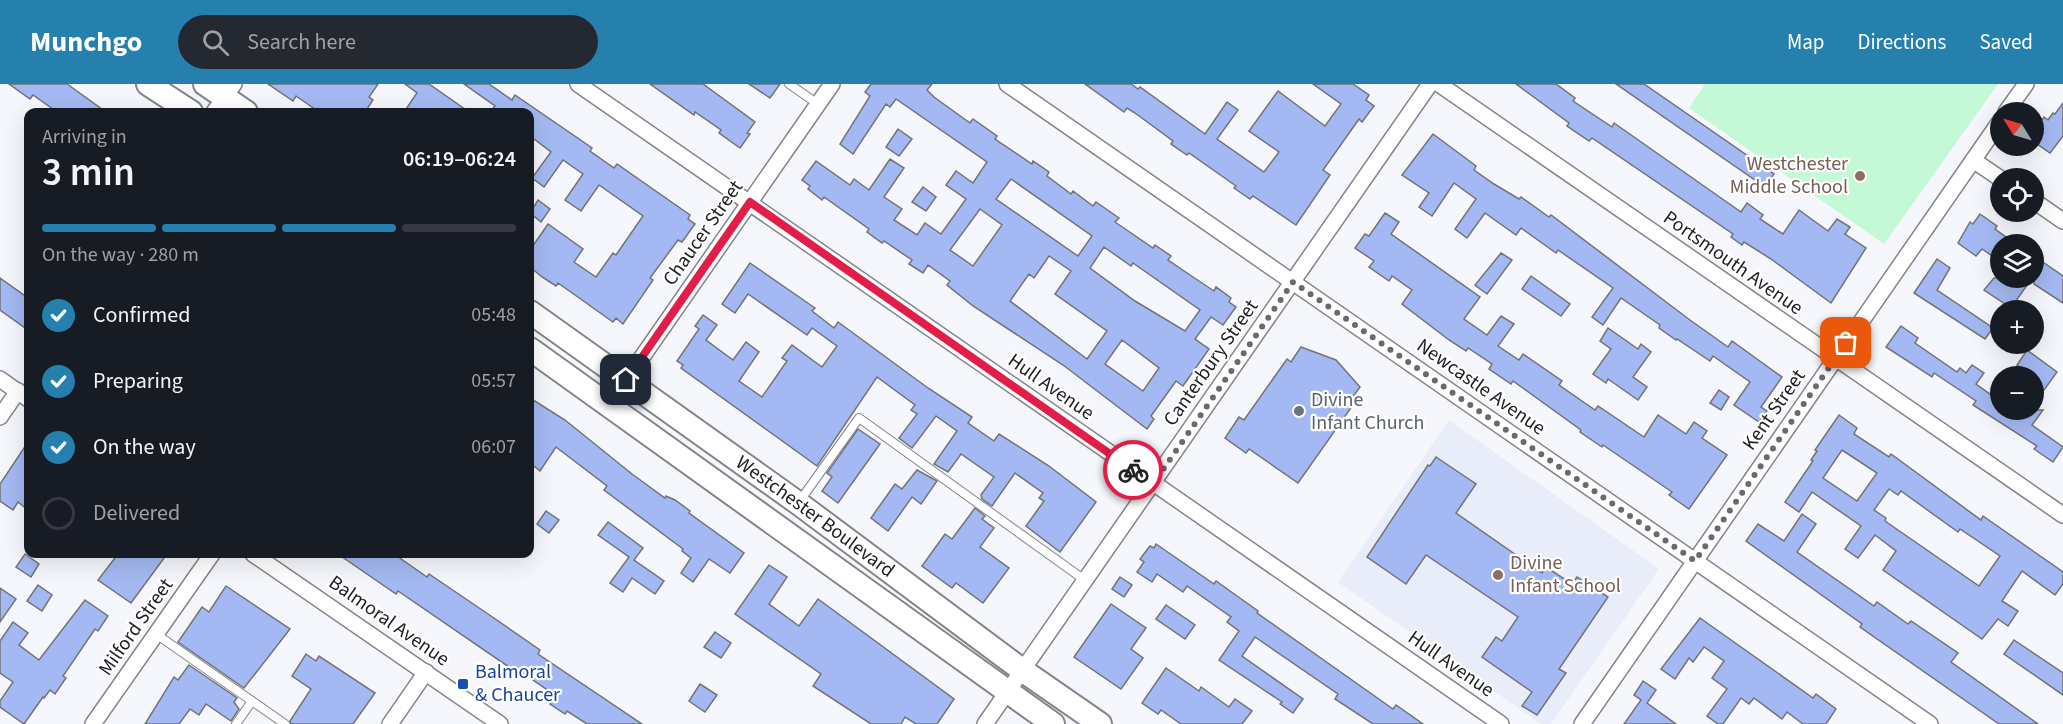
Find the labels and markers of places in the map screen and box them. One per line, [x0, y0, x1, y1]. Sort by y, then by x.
place label: Westchester Middle School [1730, 150, 1848, 201]
marker: Westchester Middle School [1853, 169, 1867, 183]
pin [1820, 317, 1871, 368]
pin [600, 354, 651, 405]
place label: Divine Infant Church [1311, 386, 1424, 437]
marker: Divine Infant Church [1292, 404, 1306, 418]
place label: Divine Infant School [1510, 549, 1621, 600]
marker: Divine Infant School [1491, 568, 1505, 582]
place label: Balmoral & Chaucer [475, 658, 560, 709]
marker: Balmoral & Chaucer [456, 677, 470, 691]

